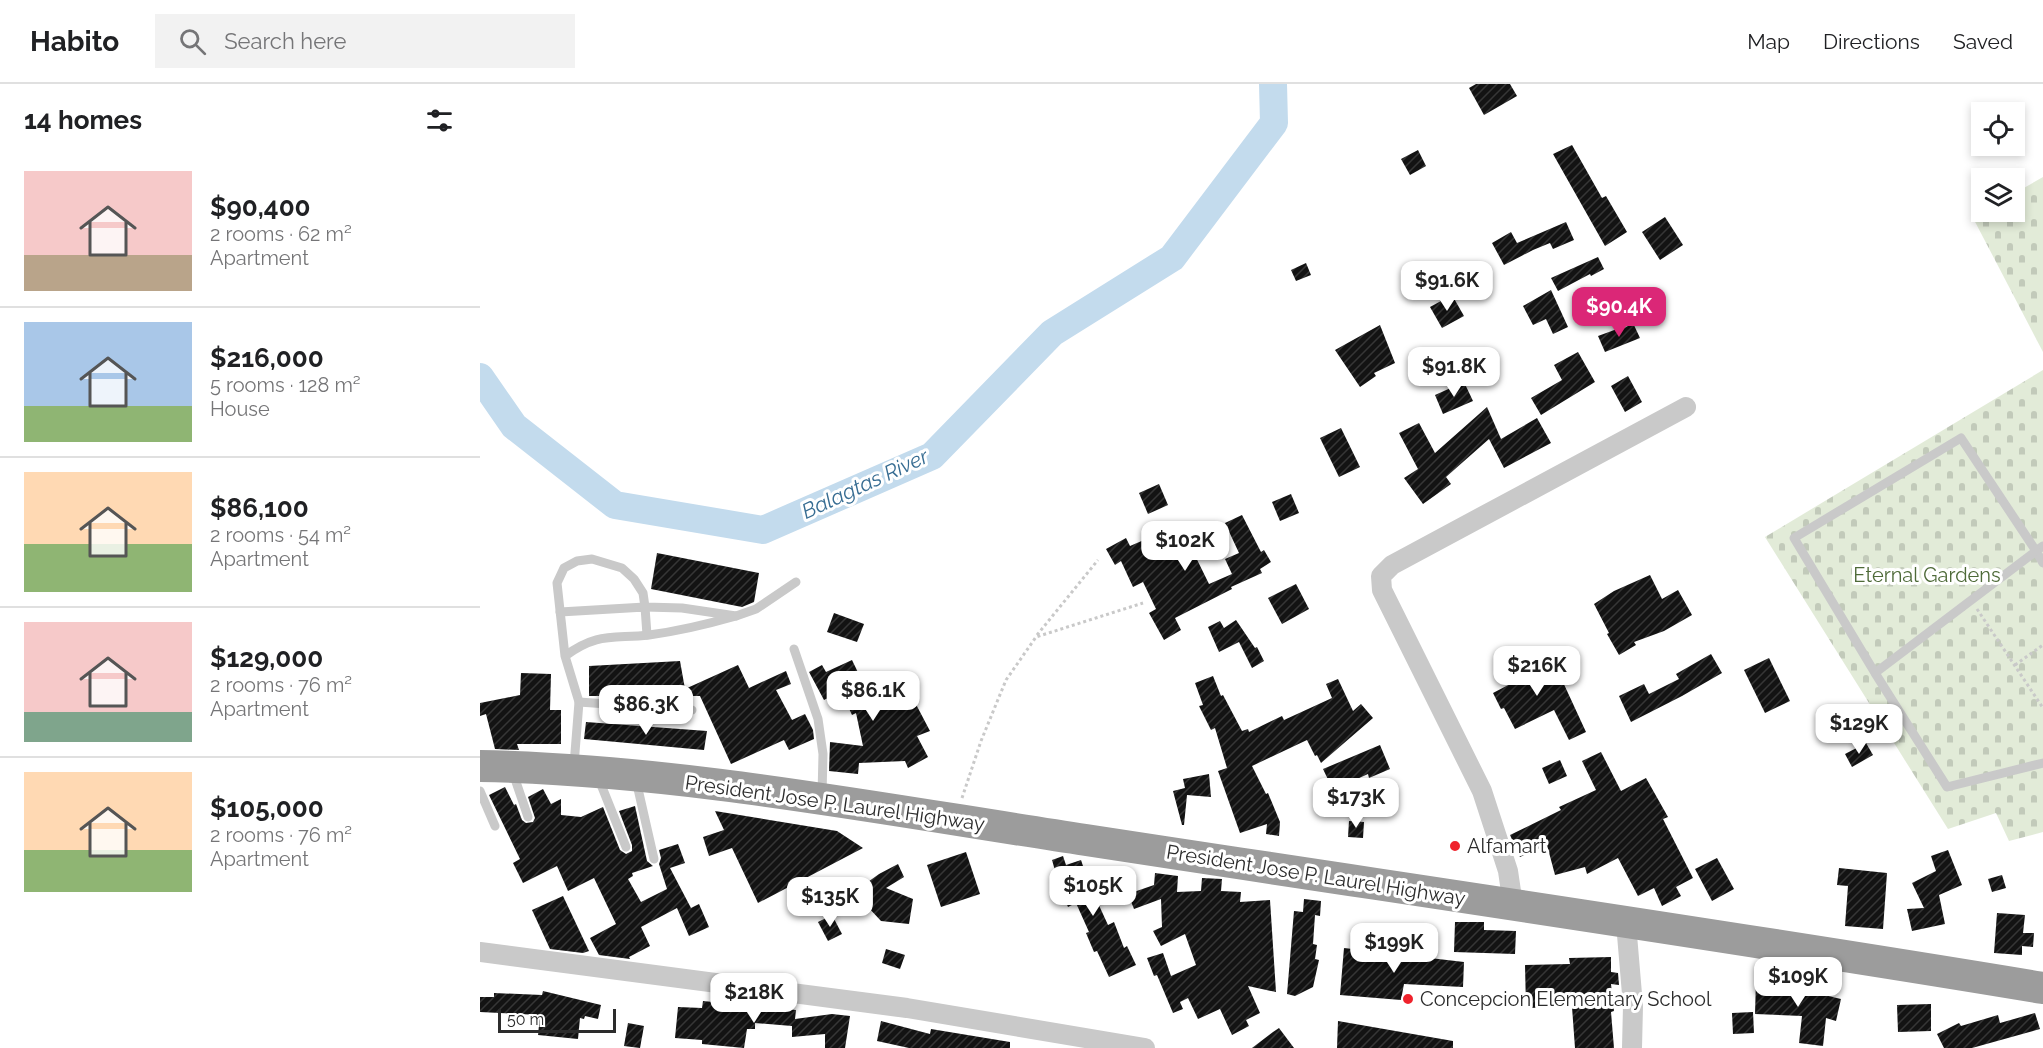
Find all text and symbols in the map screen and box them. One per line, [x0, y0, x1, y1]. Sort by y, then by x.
search box [155, 14, 575, 68]
text: Habito [30, 25, 119, 58]
icon: search [176, 25, 209, 58]
text: Search here [224, 28, 346, 54]
text: Map [1747, 29, 1790, 54]
text: Directions [1823, 29, 1920, 54]
text: Saved [1953, 29, 2013, 54]
map controls [1971, 102, 2025, 222]
button: locate [1971, 102, 2025, 156]
icon: filters [423, 104, 456, 137]
text: 14 homes [24, 105, 142, 135]
button: layers [1971, 168, 2025, 222]
text: $90,400 [210, 192, 311, 222]
icon: home [72, 195, 144, 267]
text: 2 rooms · 62 m² [210, 222, 352, 246]
text: Apartment [210, 246, 309, 270]
pin: $91.6K [1398, 261, 1496, 312]
text: $91.6K [1415, 268, 1479, 292]
pin: $90.4K [1570, 287, 1668, 338]
text: $90.4K [1586, 294, 1652, 318]
text: $216,000 [210, 343, 324, 373]
icon: home [72, 346, 144, 418]
pin: $91.8K [1405, 347, 1503, 398]
text: $91.8K [1422, 354, 1486, 378]
text: 5 rooms · 128 m² [210, 373, 361, 397]
text: House [210, 397, 270, 421]
water label: Balagtas River [798, 443, 933, 524]
text: $86,100 [210, 493, 309, 523]
icon: home [72, 496, 144, 568]
pin: $102K [1143, 521, 1227, 572]
text: 2 rooms · 54 m² [210, 523, 351, 547]
text: $102K [1155, 528, 1215, 552]
text: Apartment [210, 547, 309, 571]
park label: Eternal Gardens [1853, 563, 2001, 587]
text: $129,000 [210, 643, 323, 673]
icon: home [72, 646, 144, 718]
pin: $216K [1495, 646, 1579, 697]
text: $216K [1507, 653, 1567, 677]
pin: $86.1K [824, 671, 922, 722]
text: 2 rooms · 76 m² [210, 673, 352, 697]
text: $86.1K [841, 678, 905, 702]
pin: $86.3K [597, 685, 695, 736]
text: $86.3K [613, 692, 679, 716]
text: Apartment [210, 697, 309, 721]
pin: $129K [1817, 704, 1901, 755]
text: $129K [1830, 711, 1889, 735]
street label: President Jose P. Laurel Highway [684, 770, 987, 836]
pin: $173K [1314, 778, 1398, 829]
text: $173K [1327, 785, 1385, 809]
text: $105,000 [210, 793, 324, 823]
icon: home [72, 796, 144, 868]
text: 2 rooms · 76 m² [210, 823, 352, 847]
place label: Alfamart [1467, 834, 1547, 858]
street label: President Jose P. Laurel Highway [1165, 839, 1467, 911]
marker: Alfamart [1448, 839, 1462, 853]
text: Apartment [210, 847, 309, 871]
pin: $105K [1051, 866, 1135, 917]
text: $105K [1063, 873, 1123, 897]
pin: $135K [788, 877, 872, 928]
text: $135K [801, 884, 859, 908]
pin: $199K [1352, 923, 1436, 974]
text: $199K [1364, 930, 1424, 954]
pin: $109K [1756, 957, 1840, 1008]
text: $109K [1768, 964, 1828, 988]
pin: $218K [712, 973, 796, 1024]
text: $218K [724, 980, 784, 1004]
place label: Concepcion Elementary School [1420, 987, 1712, 1011]
marker: Concepcion Elementary School [1401, 992, 1415, 1006]
scale bar [498, 1006, 616, 1034]
text: 50 m [507, 1010, 544, 1029]

